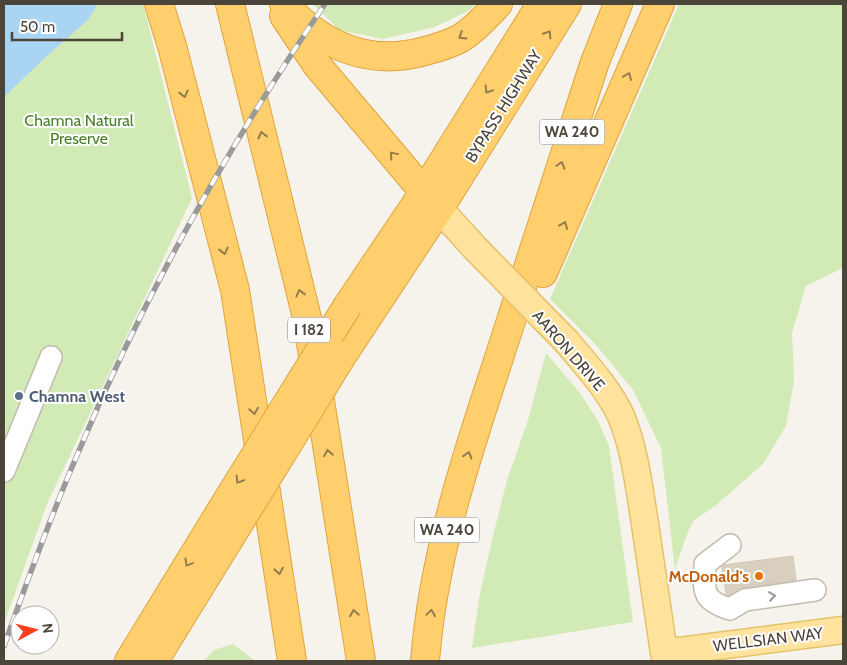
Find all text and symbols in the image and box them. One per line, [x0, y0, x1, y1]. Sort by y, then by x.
scale bar [12, 10, 122, 42]
text: 50 m [20, 18, 55, 36]
one-way arrow [458, 30, 467, 40]
one-way arrow [542, 30, 551, 40]
street label: BYPASS HIGHWAY [461, 46, 546, 166]
one-way arrow [622, 72, 633, 81]
one-way arrow [485, 85, 495, 94]
one-way arrow [178, 89, 189, 98]
park label: Chamna Natural Preserve [24, 111, 134, 148]
road number: WA 240 [540, 120, 604, 144]
one-way arrow [257, 130, 268, 139]
one-way arrow [390, 152, 399, 161]
one-way arrow [556, 161, 566, 170]
one-way arrow [557, 221, 568, 230]
one-way arrow [219, 246, 229, 255]
one-way arrow [295, 288, 306, 297]
street label: AARON DRIVE [528, 306, 609, 395]
road number: I 182 [288, 318, 330, 342]
place label: Chamna West [29, 387, 126, 406]
marker: Chamna West [13, 390, 25, 402]
one-way arrow [248, 406, 258, 415]
one-way arrow [324, 448, 334, 457]
one-way arrow [462, 451, 472, 459]
one-way arrow [236, 475, 246, 484]
road number: WA 240 [414, 518, 480, 542]
one-way arrow [185, 558, 195, 567]
one-way arrow [274, 567, 284, 576]
place label: McDonald's [669, 567, 749, 586]
marker: McDonald's [753, 570, 765, 582]
one-way arrow [768, 591, 776, 602]
north arrow [10, 605, 60, 655]
one-way arrow [350, 609, 360, 617]
one-way arrow [425, 609, 436, 617]
text: N [38, 622, 57, 634]
street label: WELLSIAN WAY [712, 623, 825, 656]

